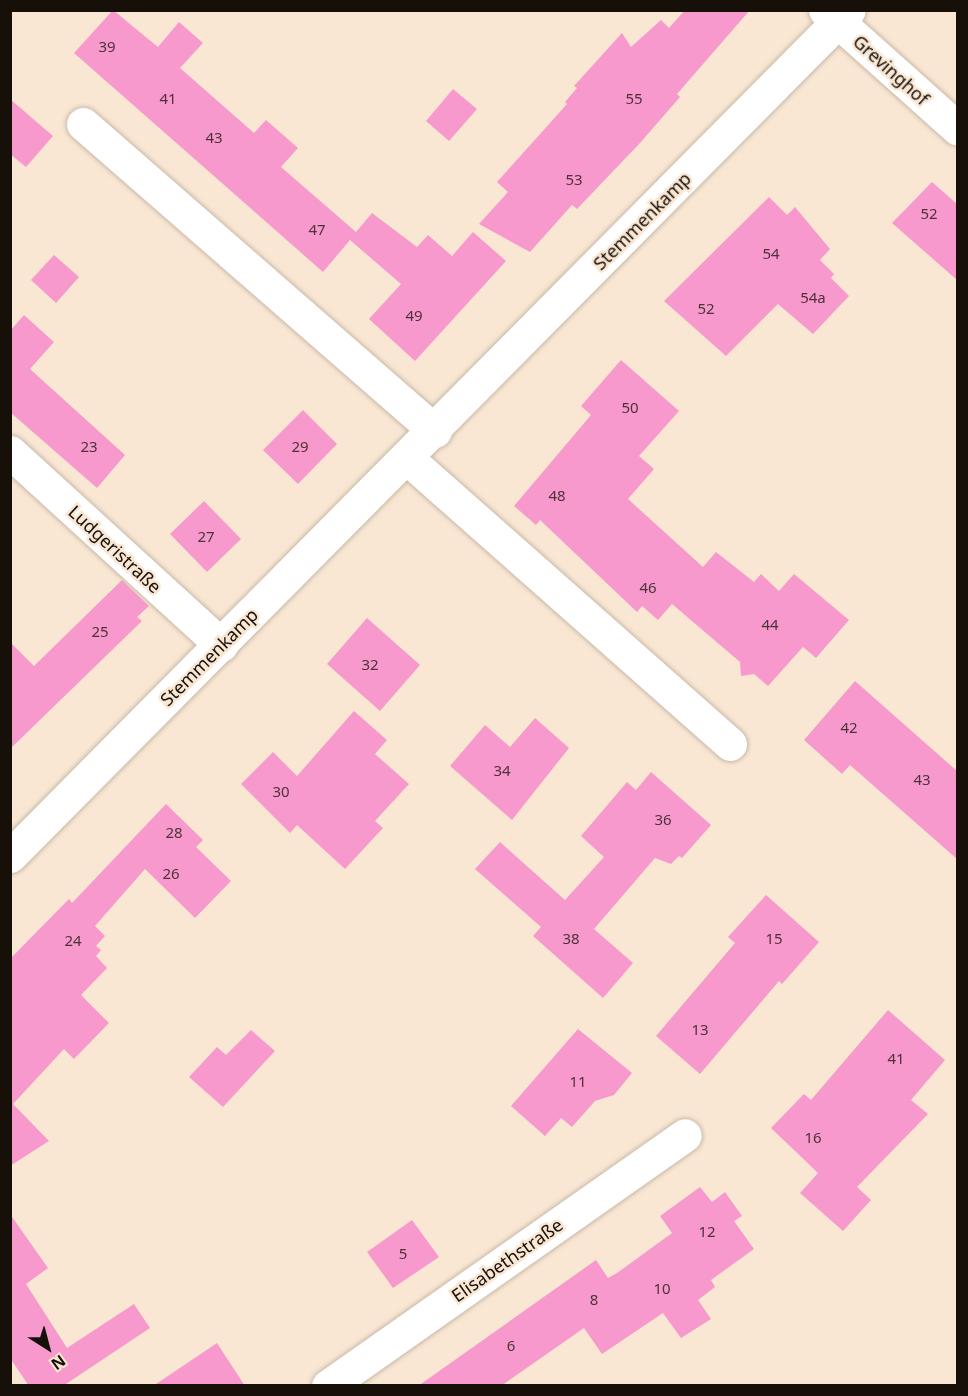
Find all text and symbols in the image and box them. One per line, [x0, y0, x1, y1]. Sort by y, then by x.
street label: Grevinghof [849, 30, 933, 110]
house number: 39 [98, 38, 116, 56]
house number: 41 [159, 90, 177, 108]
house number: 55 [625, 90, 643, 108]
house number: 43 [205, 129, 223, 147]
street label: Stemmenkamp [589, 168, 695, 274]
house number: 53 [565, 171, 583, 189]
house number: 52 [920, 205, 938, 223]
house number: 47 [308, 221, 326, 239]
house number: 54 [762, 245, 780, 263]
house number: 54a [800, 289, 826, 307]
house number: 52 [697, 300, 715, 318]
house number: 49 [405, 307, 423, 325]
house number: 50 [621, 399, 639, 417]
house number: 23 [80, 438, 98, 456]
house number: 29 [291, 438, 309, 456]
house number: 48 [548, 487, 566, 505]
street label: Ludgeristraße [64, 501, 166, 597]
house number: 27 [197, 528, 215, 546]
house number: 46 [639, 579, 657, 597]
street label: Stemmenkamp [156, 604, 262, 710]
house number: 44 [761, 616, 779, 634]
house number: 25 [91, 623, 109, 641]
house number: 32 [361, 656, 379, 674]
house number: 42 [840, 719, 858, 737]
house number: 34 [493, 762, 511, 780]
house number: 43 [913, 771, 931, 789]
house number: 30 [272, 783, 290, 801]
house number: 36 [654, 811, 672, 829]
house number: 28 [165, 824, 183, 842]
house number: 26 [162, 865, 180, 883]
house number: 38 [562, 930, 580, 948]
house number: 15 [765, 930, 783, 948]
house number: 24 [64, 932, 82, 950]
house number: 13 [691, 1021, 709, 1039]
house number: 41 [887, 1050, 905, 1068]
house number: 11 [569, 1073, 587, 1091]
house number: 16 [804, 1129, 822, 1147]
street label: Elisabethstraße [447, 1214, 567, 1306]
house number: 12 [698, 1223, 716, 1241]
house number: 5 [399, 1245, 407, 1263]
house number: 10 [653, 1280, 671, 1298]
house number: 8 [590, 1291, 598, 1309]
north arrow [18, 1318, 78, 1378]
house number: 6 [507, 1337, 515, 1355]
text: N [47, 1350, 70, 1375]

